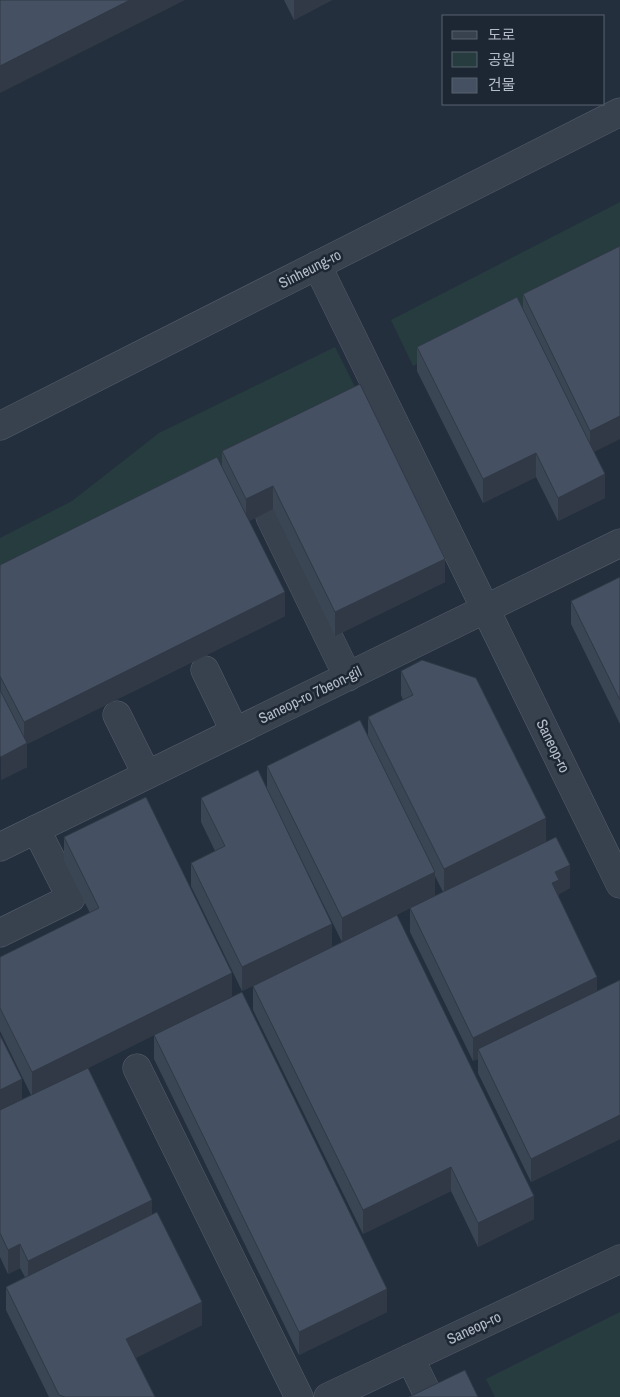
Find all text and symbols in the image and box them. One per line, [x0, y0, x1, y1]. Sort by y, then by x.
legend [442, 15, 605, 105]
text: 도로 [488, 24, 516, 45]
text: 공원 [488, 49, 516, 70]
text: 건물 [488, 74, 516, 95]
street label: Sinheung-ro [275, 244, 345, 293]
street label: Saneop-ro 7beon-gil [255, 661, 365, 729]
street label: Saneop-ro [531, 715, 576, 776]
street label: Saneop-ro [443, 1306, 504, 1349]

